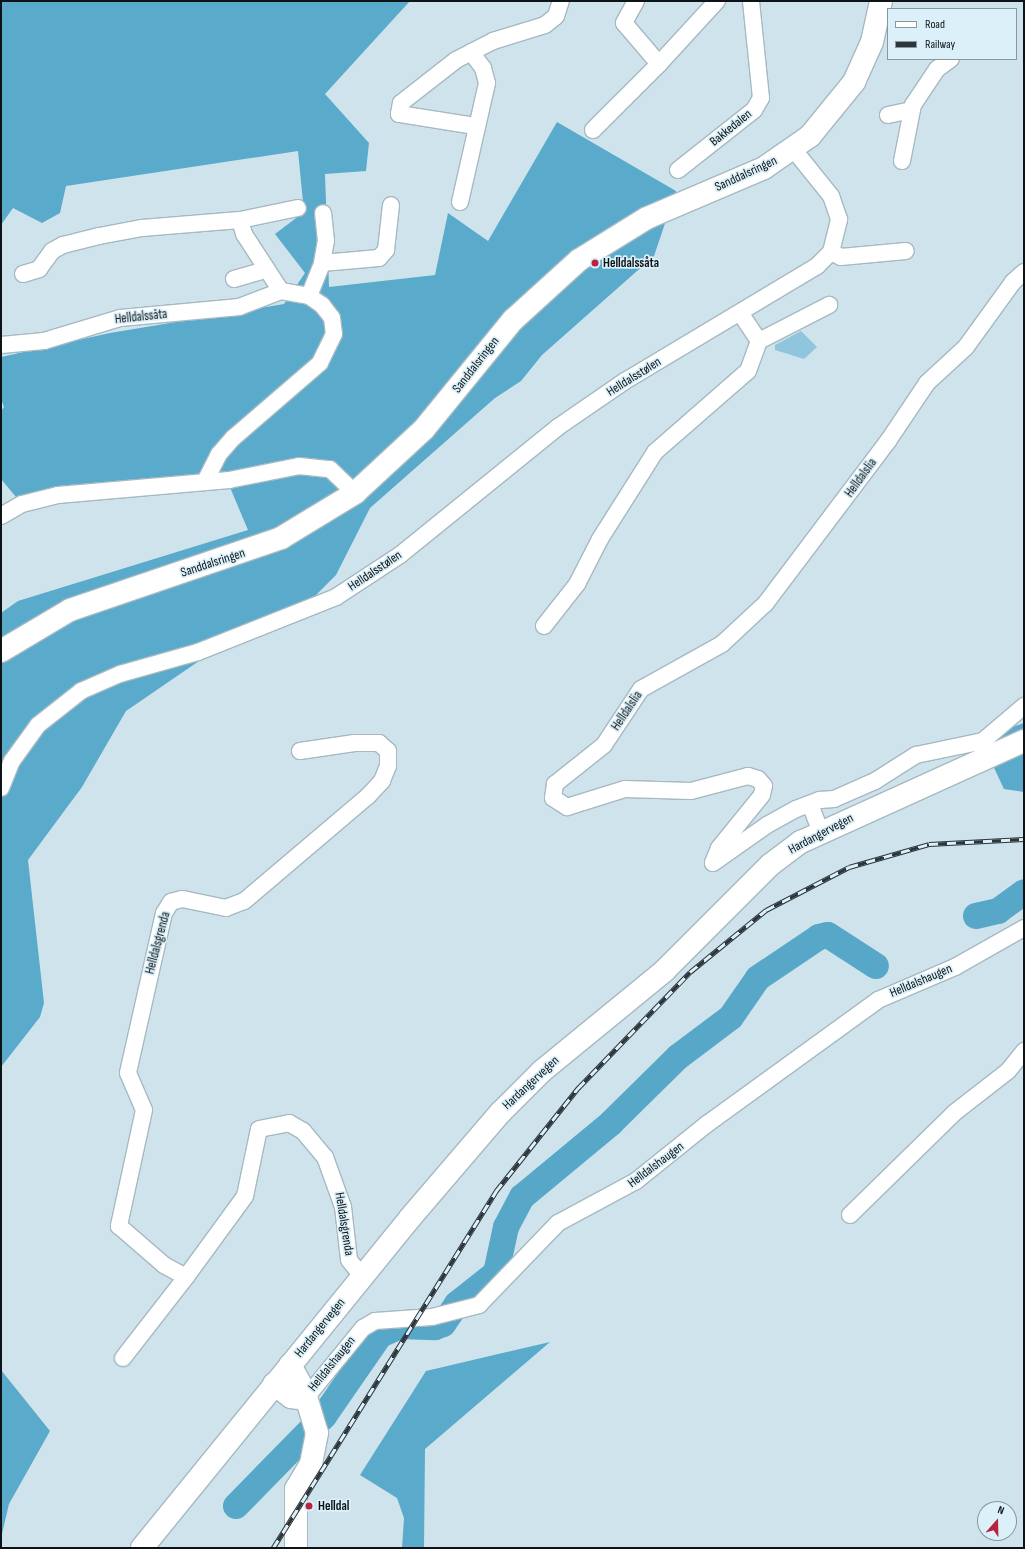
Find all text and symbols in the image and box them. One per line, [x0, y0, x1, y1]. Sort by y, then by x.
legend [887, 8, 1017, 60]
text: Road [925, 17, 945, 32]
text: Railway [925, 37, 955, 52]
street label: Bakkedalen [707, 106, 755, 150]
street label: Sanddalsringen [712, 153, 780, 195]
place label: Helldalssåta [603, 255, 659, 271]
marker: Helldalssåta [590, 258, 600, 268]
street label: Helldalssåta [114, 306, 168, 328]
street label: Sanddalsringen [449, 334, 503, 396]
street label: Helldalsstølen [604, 354, 664, 400]
street label: Helldalslia [842, 455, 880, 501]
street label: Sanddalsringen [179, 545, 247, 581]
street label: Helldalsstølen [345, 547, 405, 595]
street label: Helldalslia [608, 688, 646, 734]
street label: Hardangervegen [786, 810, 856, 858]
street label: Helldalsgrenda [142, 910, 174, 976]
street label: Helldalshaugen [888, 961, 954, 1001]
street label: Hardangervegen [500, 1053, 562, 1113]
street label: Helldalshaugen [625, 1139, 687, 1191]
street label: Helldalsgrenda [331, 1191, 357, 1257]
street label: Hardangervegen [291, 1295, 349, 1361]
street label: Helldalshaugen [305, 1333, 359, 1395]
place label: Helldal [318, 1498, 349, 1514]
marker: Helldal [303, 1500, 315, 1512]
north arrow [977, 1501, 1017, 1541]
text: N [996, 1503, 1006, 1517]

